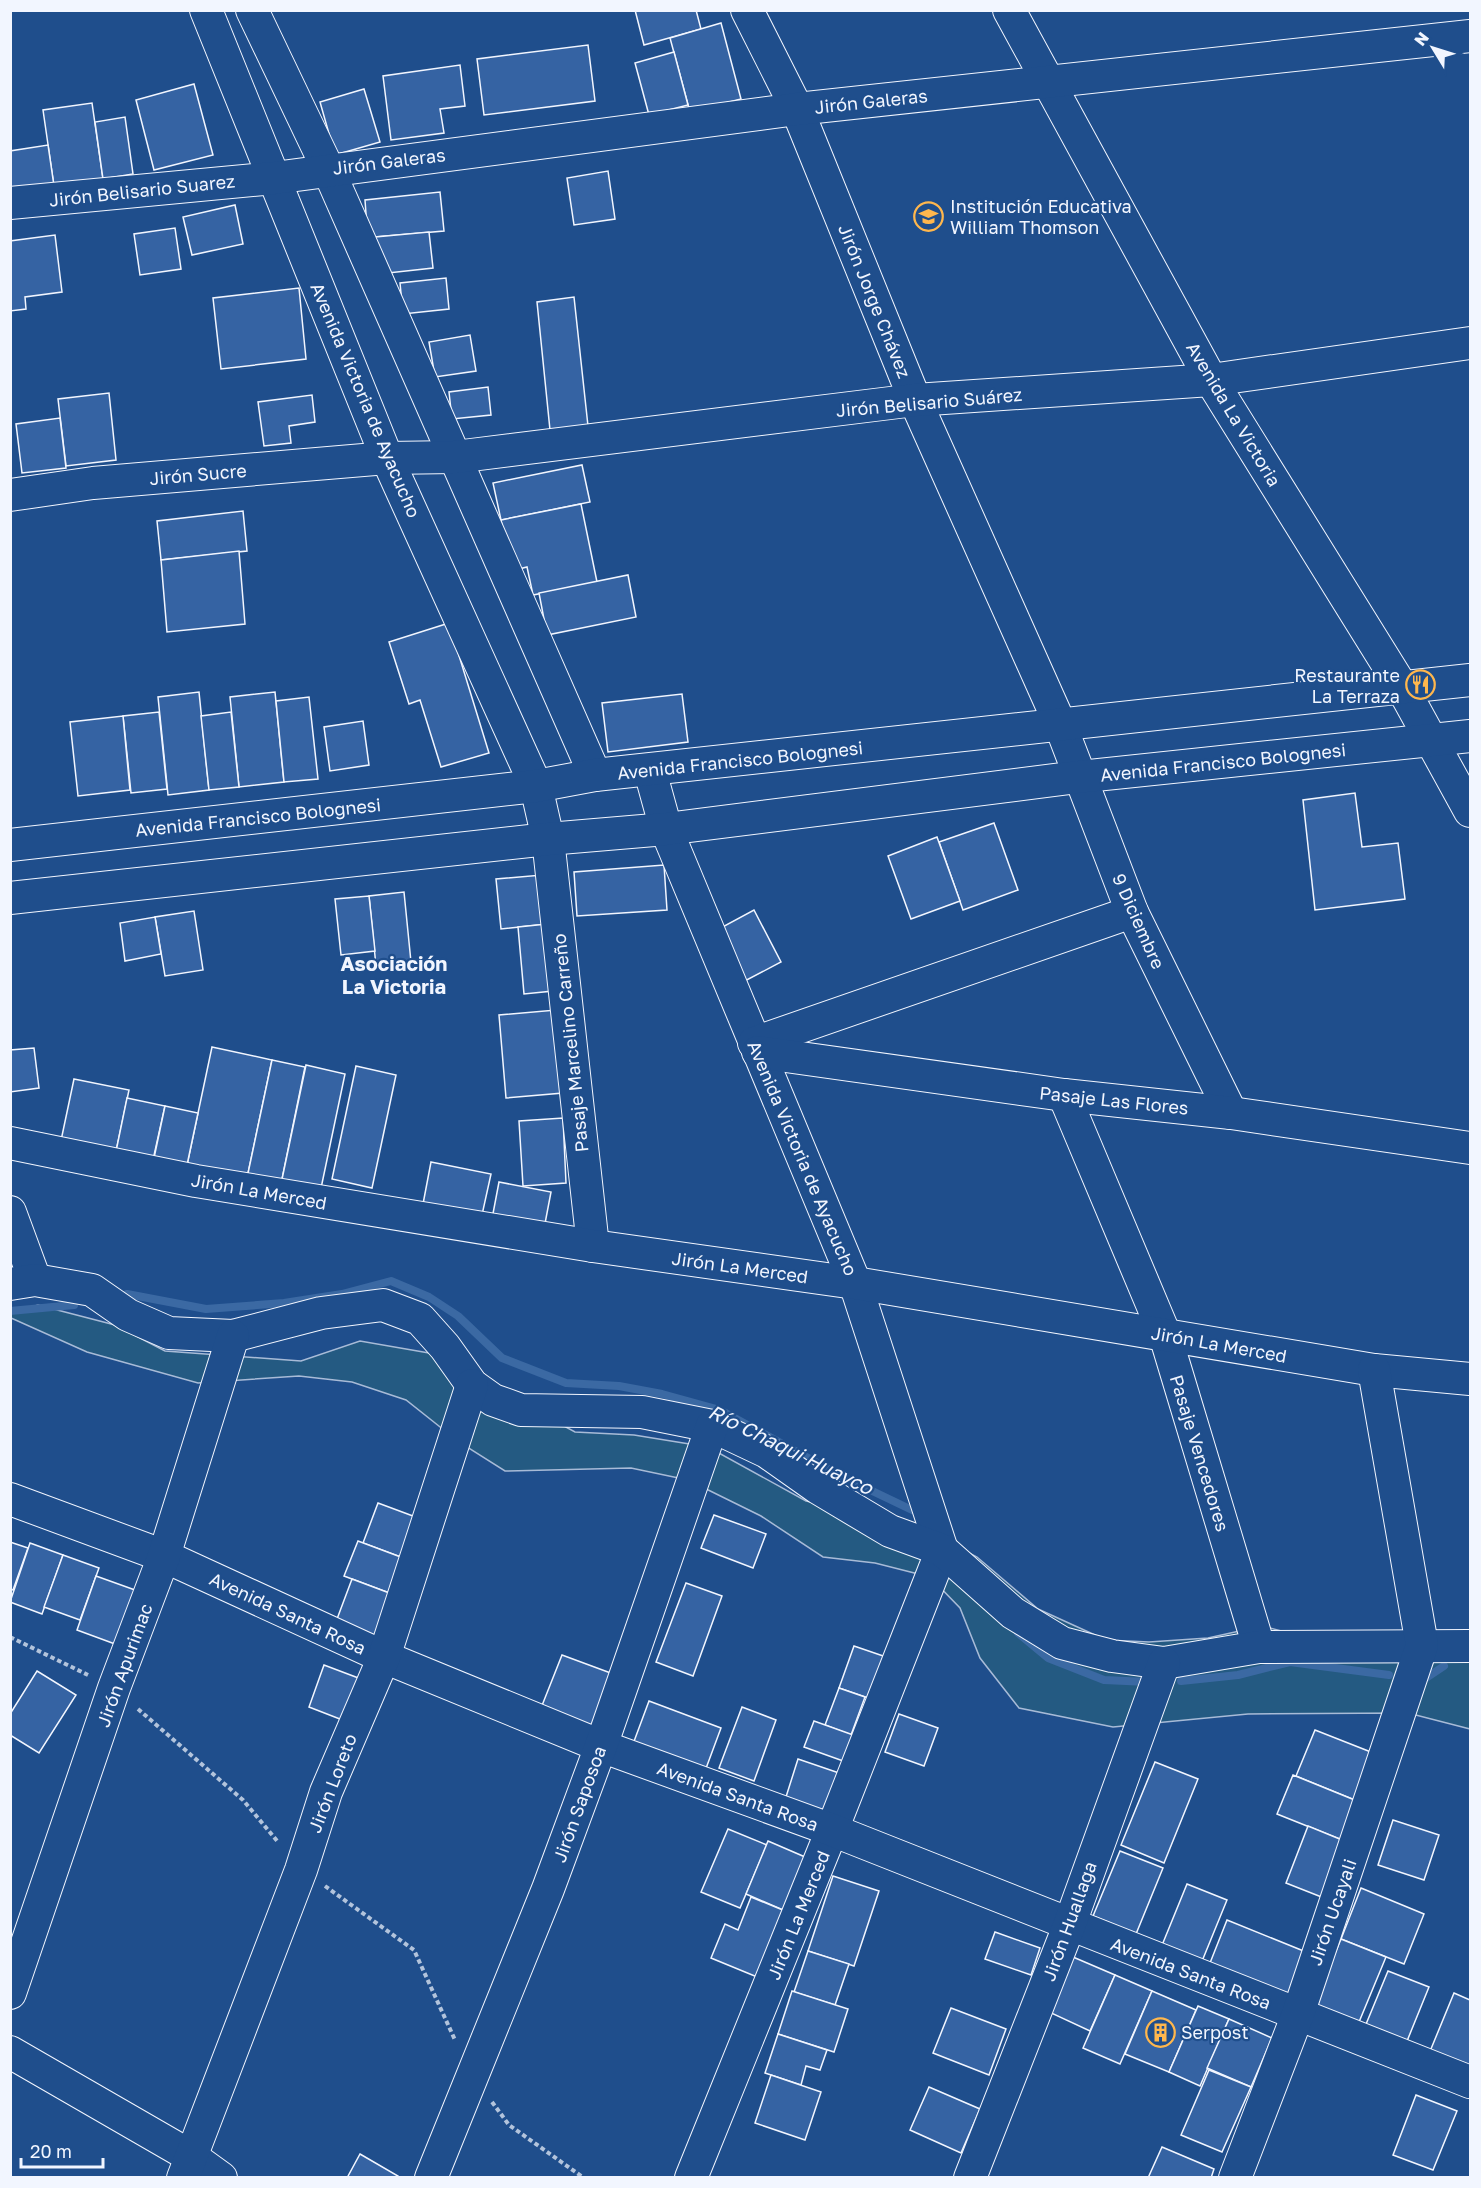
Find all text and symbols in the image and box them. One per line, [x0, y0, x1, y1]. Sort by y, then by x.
north arrow [1403, 18, 1463, 78]
text: N [1410, 28, 1433, 50]
street label: Jirón Galeras [813, 84, 929, 118]
street label: Jirón Galeras [331, 143, 447, 179]
street label: Jirón Belisario Suarez [48, 169, 236, 211]
place label: Institución Educativa William Thomson [950, 195, 1132, 238]
school or university icon: Institución Educativa William Thomson [913, 200, 945, 232]
street label: Jirón Jorge Chávez [834, 221, 916, 381]
street label: Avenida Victoria de Ayacucho [306, 279, 426, 521]
street label: Avenida La Victoria [1182, 338, 1286, 490]
street label: Jirón Belisario Suárez [835, 383, 1023, 421]
street label: Jirón Sucre [148, 459, 248, 489]
place label: Restaurante La Terraza [1294, 664, 1400, 707]
restaurant icon: Restaurante La Terraza [1405, 669, 1437, 701]
street label: Avenida Francisco Bolognesi [616, 736, 864, 784]
street label: Avenida Francisco Bolognesi [1099, 738, 1347, 786]
street label: Avenida Francisco Bolognesi [134, 793, 382, 841]
street label: 9 Diciembre [1108, 870, 1170, 972]
street label: Pasaje Marcelino Carreño [548, 933, 592, 1153]
district label: Asociación La Victoria [341, 951, 447, 998]
street label: Avenida Victoria de Ayacucho [743, 1037, 863, 1279]
street label: Pasaje Las Flores [1038, 1081, 1190, 1119]
street label: Jirón La Merced [190, 1168, 328, 1214]
street label: Jirón La Merced [671, 1247, 809, 1287]
street label: Jirón La Merced [1150, 1321, 1288, 1367]
street label: Pasaje Vencedores [1166, 1372, 1234, 1534]
water label: Río Chaqui Huayco [704, 1399, 878, 1501]
street label: Avenida Santa Rosa [206, 1567, 370, 1659]
street label: Jirón Apurimac [91, 1600, 157, 1730]
street label: Jirón Loreto [303, 1730, 361, 1836]
street label: Jirón Saposoa [548, 1743, 610, 1865]
street label: Avenida Santa Rosa [654, 1757, 822, 1835]
street label: Jirón La Merced [762, 1847, 834, 1983]
street label: Jirón Ucayali [1304, 1856, 1360, 1968]
street label: Jirón Huallaga [1037, 1858, 1101, 1984]
street label: Avenida Santa Rosa [1108, 1932, 1274, 2014]
building icon: Serpost [1144, 2016, 1176, 2048]
place label: Serpost [1181, 2021, 1249, 2043]
scale bar [21, 2131, 104, 2169]
text: 20 m [30, 2140, 72, 2162]

